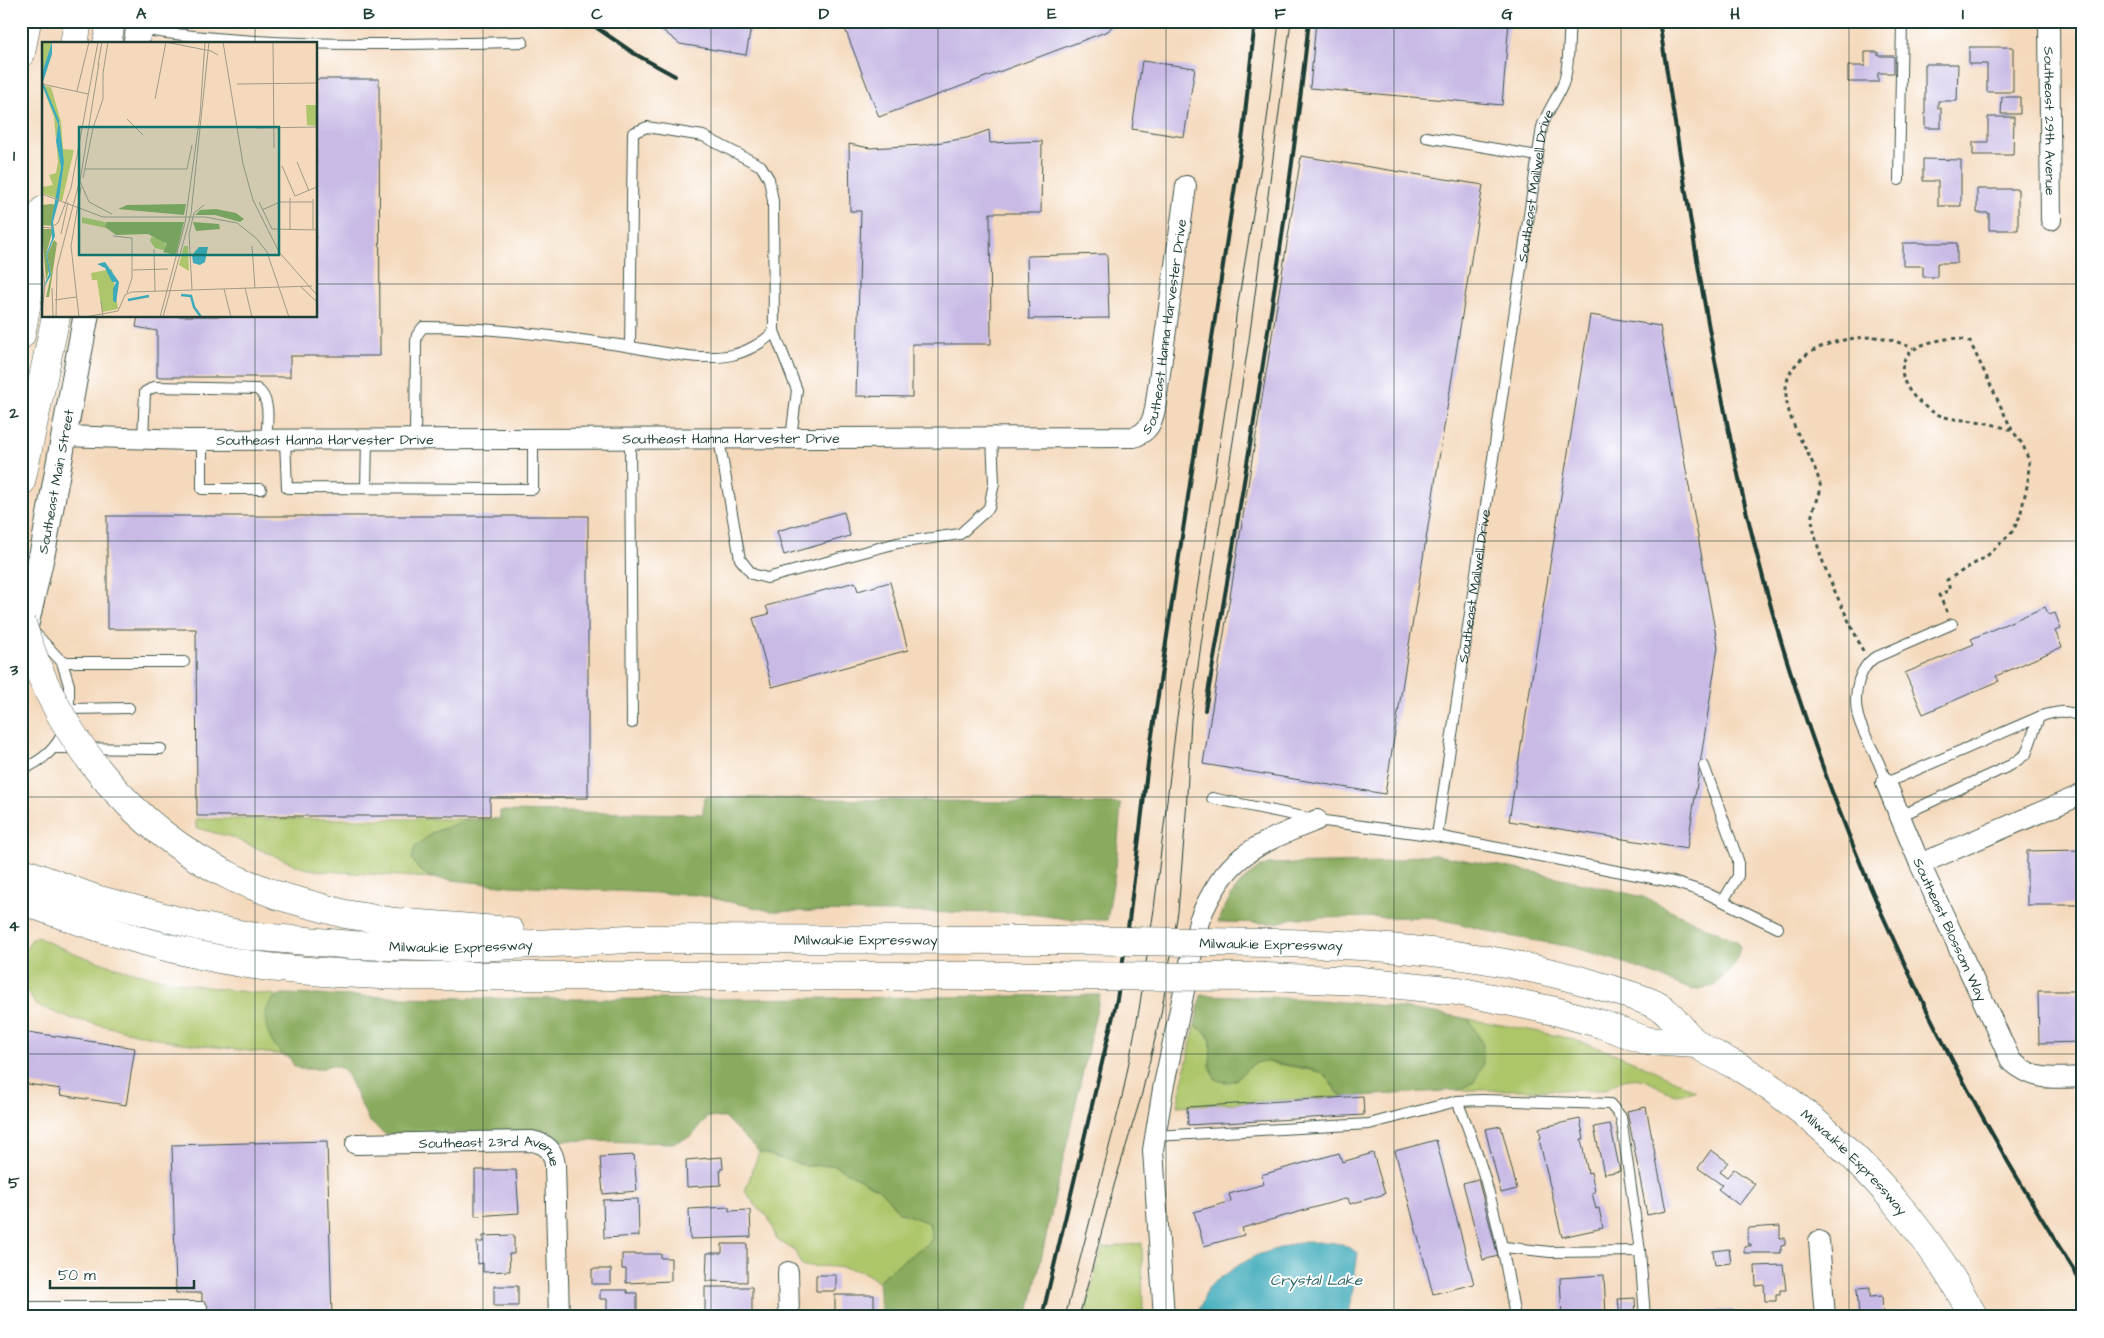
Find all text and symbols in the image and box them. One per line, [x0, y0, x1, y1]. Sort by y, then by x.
text: A [136, 3, 147, 25]
text: B [363, 3, 375, 25]
text: C [591, 3, 603, 25]
text: D [819, 3, 830, 25]
text: E [1047, 3, 1057, 25]
text: F [1274, 3, 1286, 25]
text: G [1501, 3, 1513, 25]
text: H [1730, 3, 1740, 25]
text: I [1962, 3, 1964, 25]
inset map [42, 42, 318, 318]
street label: Southeast 29th Avenue [2038, 46, 2060, 196]
street label: Southeast Mailwell Drive [1513, 105, 1559, 264]
text: 1 [13, 145, 16, 167]
street label: Southeast Hanna Harvester Drive [1137, 217, 1192, 439]
text: 2 [8, 402, 19, 424]
street label: Southeast Main Street [33, 408, 80, 556]
street label: Southeast Hanna Harvester Drive [622, 429, 840, 450]
street label: Southeast Hanna Harvester Drive [216, 430, 434, 451]
street label: Southeast Mailwell Drive [1454, 507, 1496, 665]
text: 3 [9, 659, 19, 681]
street label: Southeast Blossom Way [1908, 855, 1991, 1005]
text: 4 [9, 915, 20, 937]
street label: Milwaukie Expressway [794, 930, 938, 951]
street label: Milwaukie Expressway [1199, 934, 1343, 956]
street label: Milwaukie Expressway [389, 935, 534, 959]
street label: Milwaukie Expressway [1796, 1105, 1912, 1220]
street label: Southeast 23rd Avenue [418, 1132, 564, 1168]
text: 5 [8, 1172, 20, 1194]
scale bar [50, 1258, 194, 1290]
text: 50 m [58, 1265, 96, 1286]
water label: Crystal Lake [1270, 1270, 1363, 1292]

